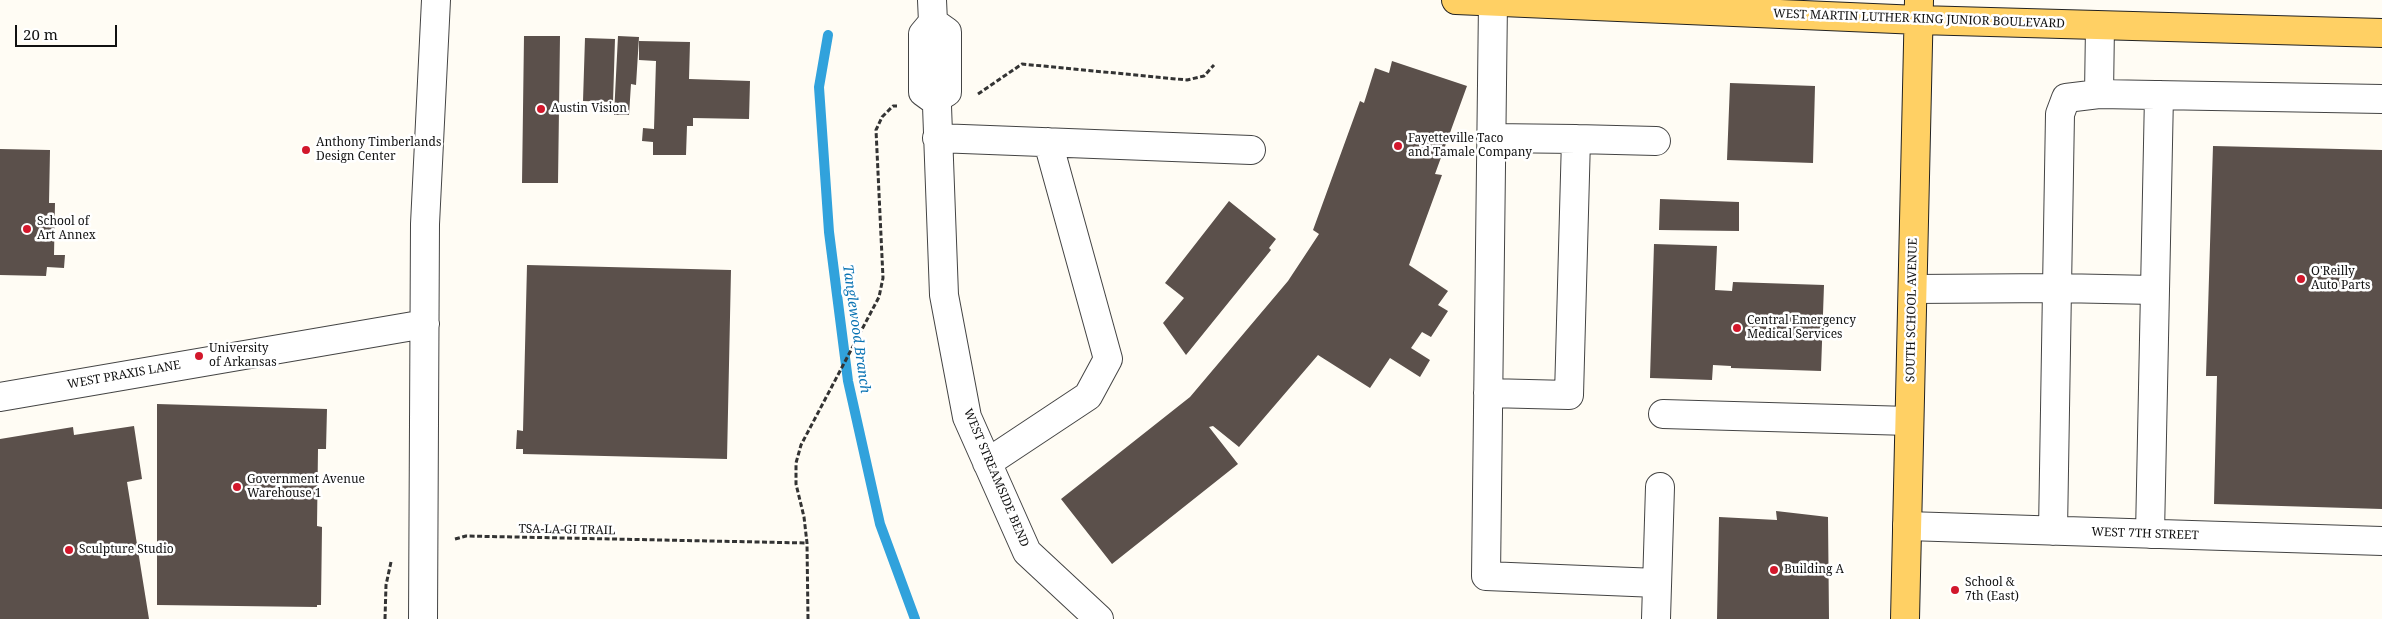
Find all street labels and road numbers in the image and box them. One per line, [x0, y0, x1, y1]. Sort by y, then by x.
street label: WEST MARTIN LUTHER KING JUNIOR BOULEVARD [1773, 7, 2065, 31]
street label: SOUTH SCHOOL AVENUE [1904, 238, 1920, 382]
street label: WEST PRAXIS LANE [66, 358, 182, 392]
street label: WEST STREAMSIDE BEND [960, 407, 1032, 549]
street label: TSA-LA-GI TRAIL [518, 522, 616, 538]
street label: WEST 7TH STREET [2091, 525, 2199, 543]

